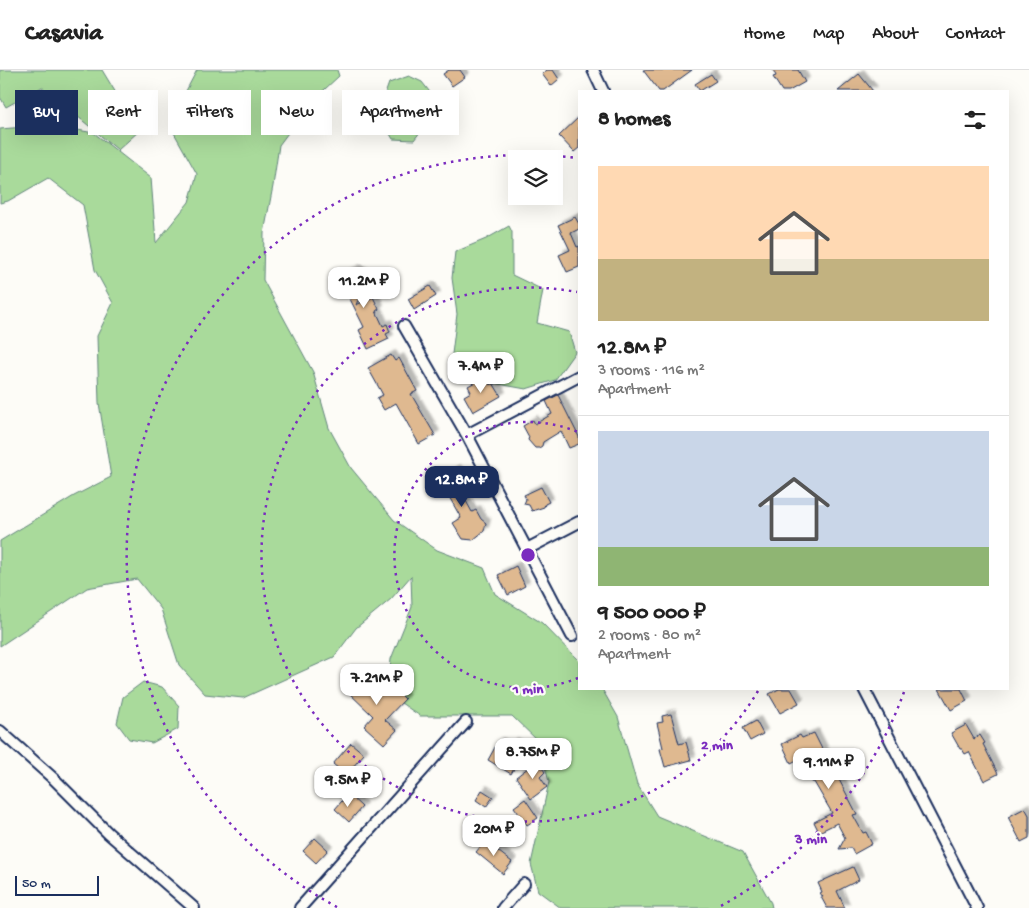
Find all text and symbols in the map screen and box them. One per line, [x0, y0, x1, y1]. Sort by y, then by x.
text: Casavia [25, 20, 103, 49]
text: Home [743, 24, 785, 45]
text: Map [813, 24, 844, 45]
text: About [872, 24, 918, 45]
text: Contact [946, 24, 1004, 45]
chip: Buy [15, 90, 78, 135]
chip: Rent [88, 90, 158, 135]
chip: Filters [168, 90, 251, 135]
chip: New [261, 90, 332, 135]
chip: Apartment [342, 90, 459, 135]
icon: filters [961, 106, 989, 134]
text: 8 homes [598, 108, 670, 133]
map controls [508, 150, 563, 205]
button: layers [508, 150, 563, 205]
icon: home [749, 198, 839, 288]
pin: 11.2M ₽ [318, 266, 410, 309]
text: 11.2M ₽ [339, 273, 389, 292]
text: 12.8M ₽ [598, 337, 667, 362]
pin: 7.4M ₽ [440, 352, 522, 394]
text: 7.4M ₽ [458, 358, 504, 377]
text: 3 rooms · 116 m² [598, 362, 705, 381]
text: Apartment [598, 381, 670, 400]
icon: home [749, 464, 839, 554]
pin: 12.8M ₽ [416, 466, 508, 508]
text: 12.8M ₽ [436, 472, 488, 491]
centre of rings [519, 546, 537, 564]
text: 9 500 000 ₽ [598, 602, 706, 627]
text: 2 rooms · 80 m² [598, 627, 701, 646]
text: Apartment [598, 646, 670, 665]
pin: 7.21M ₽ [331, 664, 423, 706]
text: 7.21M ₽ [351, 670, 403, 689]
text: 1 min [512, 681, 544, 699]
text: 2 min [701, 737, 734, 755]
pin: 8.75M ₽ [487, 738, 579, 780]
text: 8.75M ₽ [506, 744, 560, 763]
pin: 9.11M ₽ [783, 748, 875, 790]
text: 9.11M ₽ [804, 754, 854, 773]
pin: 9.5M ₽ [307, 766, 389, 808]
text: 9.5M ₽ [325, 772, 371, 791]
pin: 20M ₽ [459, 814, 529, 857]
text: 20M ₽ [473, 821, 515, 840]
text: 3 min [794, 831, 828, 849]
scale bar [15, 873, 99, 896]
text: 50 m [22, 876, 51, 893]

